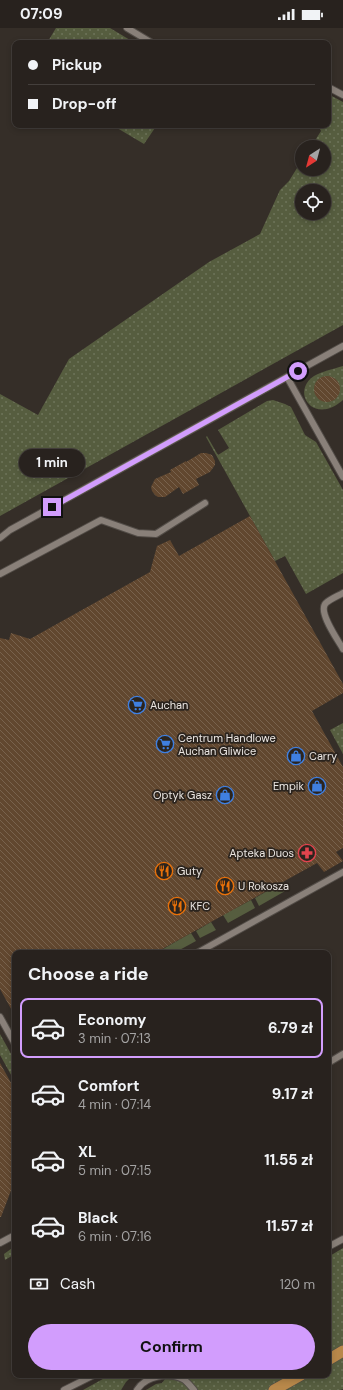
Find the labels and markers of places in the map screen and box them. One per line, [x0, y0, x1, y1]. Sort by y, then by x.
supermarket icon: Auchan [127, 695, 147, 715]
place label: Auchan [150, 698, 188, 712]
place label: Centrum Handlowe Auchan Gliwice [178, 731, 276, 758]
supermarket icon: Centrum Handlowe Auchan Gliwice [155, 734, 175, 754]
shop icon: Carry [286, 746, 306, 766]
place label: Carry [309, 749, 337, 763]
shop icon: Empik [307, 776, 327, 796]
place label: Empik [273, 779, 304, 793]
shop icon: Optyk Gasz [215, 785, 235, 805]
place label: Optyk Gasz [153, 788, 212, 802]
pharmacy icon: Apteka Duos [297, 843, 317, 863]
place label: Apteka Duos [229, 846, 294, 860]
restaurant icon: Guty [154, 861, 174, 881]
place label: Guty [177, 864, 202, 878]
restaurant icon: U Rokosza [215, 876, 235, 896]
place label: U Rokosza [238, 879, 289, 893]
restaurant icon: KFC [167, 896, 187, 916]
place label: KFC [190, 899, 210, 913]

